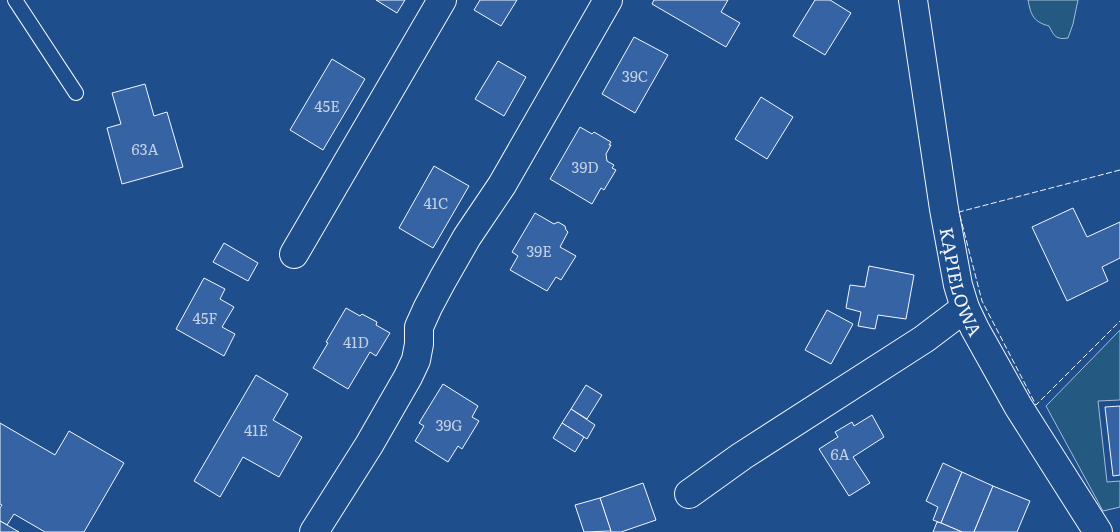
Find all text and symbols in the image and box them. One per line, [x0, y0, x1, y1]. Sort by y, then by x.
house number: 39C [622, 64, 648, 87]
house number: 45E [314, 94, 340, 117]
house number: 63A [131, 137, 159, 160]
house number: 39D [571, 155, 599, 178]
house number: 41C [424, 191, 448, 214]
street label: KĄPIELOWA [934, 225, 990, 340]
house number: 39E [526, 239, 552, 262]
house number: 45F [192, 306, 218, 329]
house number: 41D [343, 330, 369, 353]
house number: 39G [435, 413, 463, 436]
house number: 41E [244, 418, 268, 441]
house number: 6A [830, 442, 850, 465]

